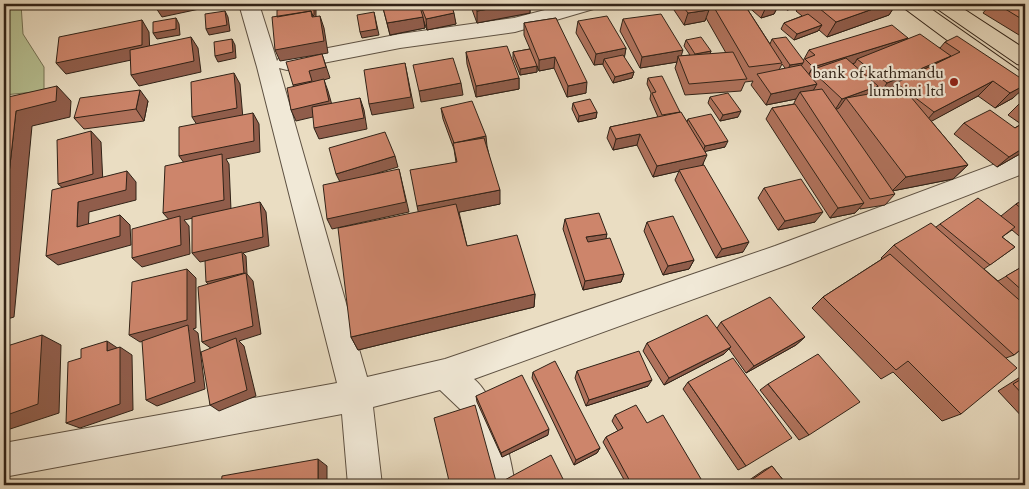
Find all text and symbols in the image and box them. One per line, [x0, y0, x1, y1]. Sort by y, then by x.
place label: bank of kathmandu lumbini ltd [813, 62, 944, 102]
marker: bank of kathmandu lumbini ltd [948, 76, 960, 88]

